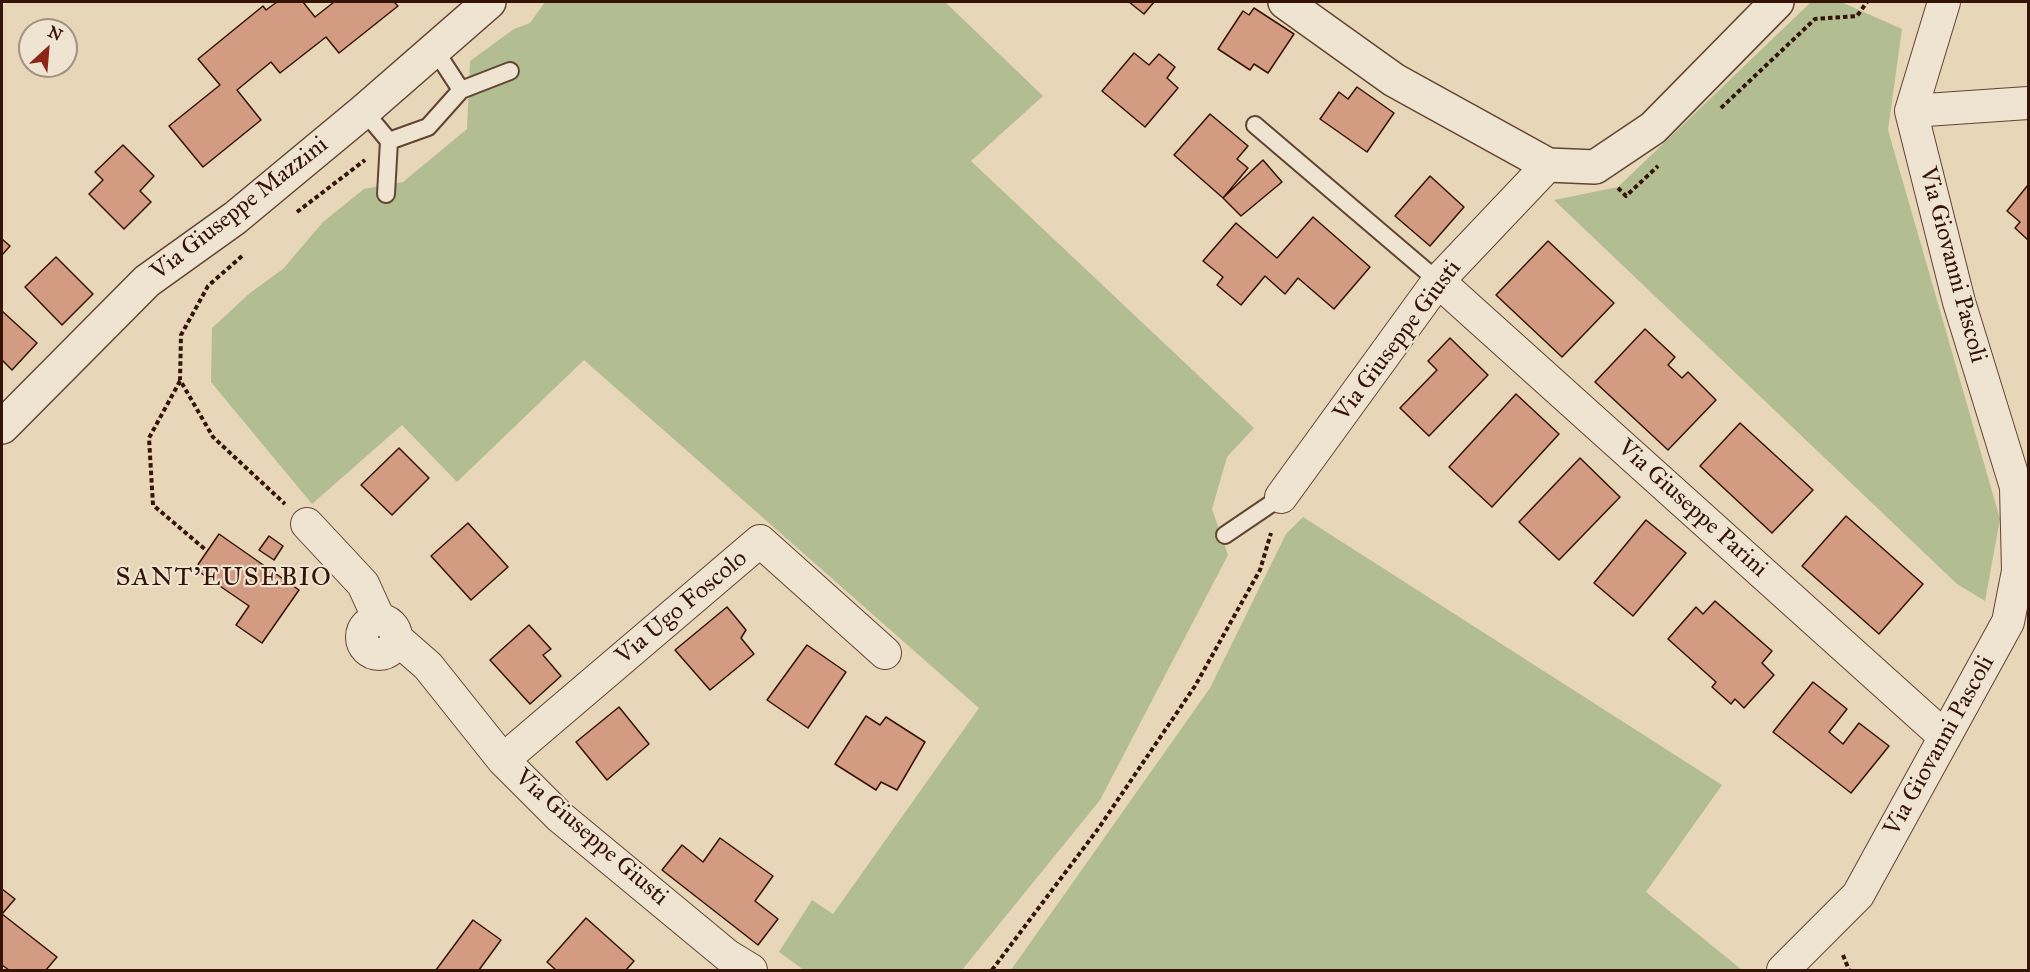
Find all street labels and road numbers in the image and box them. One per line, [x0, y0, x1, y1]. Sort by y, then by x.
street label: Via Giuseppe Mazzini [146, 131, 334, 287]
street label: Via Giovanni Pascoli [1912, 164, 1992, 366]
street label: Via Giuseppe Giusti [1328, 255, 1468, 427]
street label: Via Giuseppe Parini [1611, 434, 1773, 584]
street label: Via Ugo Foscolo [610, 545, 754, 671]
street label: Via Giovanni Pascoli [1879, 651, 2001, 841]
street label: Via Giuseppe Giusti [508, 764, 674, 912]

